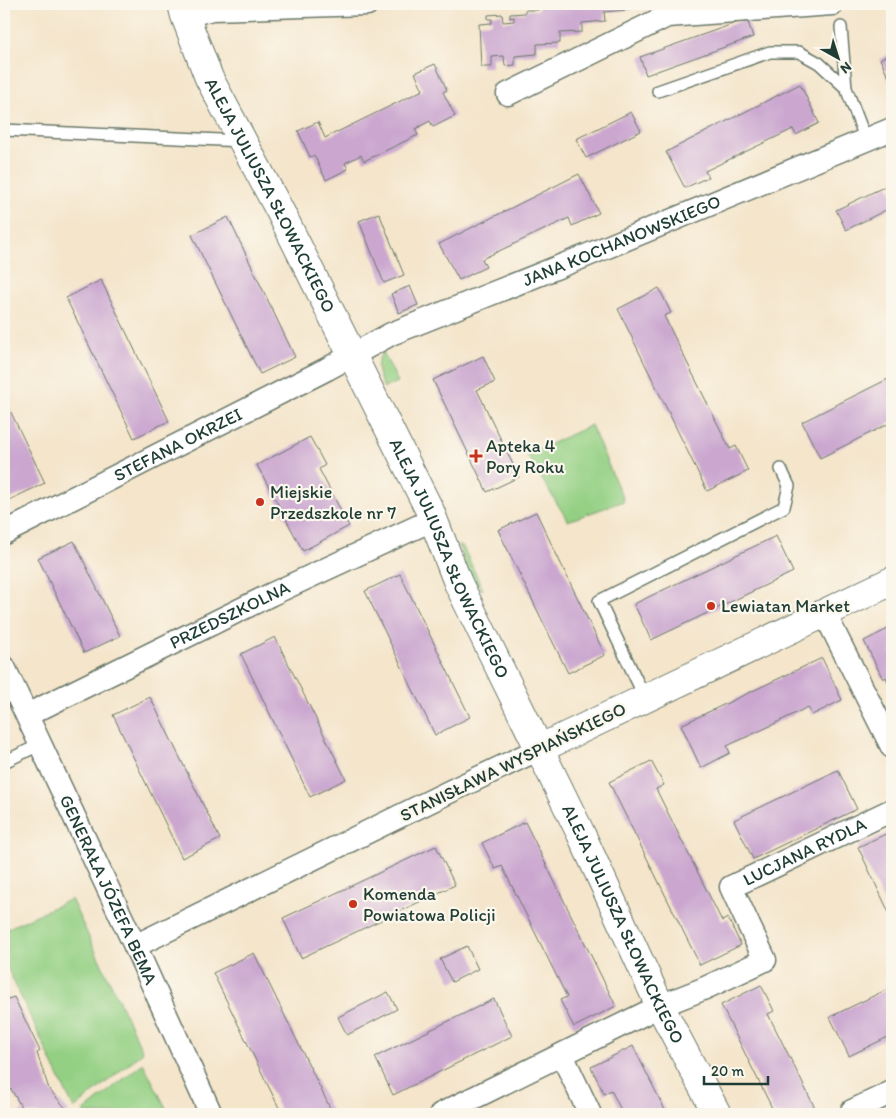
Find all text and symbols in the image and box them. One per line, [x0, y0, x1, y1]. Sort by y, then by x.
north arrow [814, 32, 864, 82]
text: N [837, 58, 855, 77]
street label: ALEJA JULIUSZA SŁOWACKIEGO [200, 74, 340, 316]
street label: JANA KOCHANOWSKIEGO [519, 190, 724, 291]
street label: STEFANA OKRZEI [110, 403, 246, 486]
street label: ALEJA JULIUSZA SŁOWACKIEGO [384, 435, 514, 682]
place label: Apteka 4 Pory Roku [486, 435, 564, 478]
marker: Apteka 4 Pory Roku [470, 450, 482, 462]
place label: Miejskie Przedszkole nr 7 [270, 481, 396, 524]
marker: Miejskie Przedszkole nr 7 [254, 496, 266, 508]
street label: PRZEDSZKOLNA [166, 576, 294, 654]
place label: Lewiatan Market [721, 595, 850, 617]
marker: Lewiatan Market [705, 600, 717, 612]
street label: STANISŁAWA WYSPIAŃSKIEGO [396, 698, 630, 826]
street label: GENERAŁA JÓZEFA BEMA [55, 791, 162, 988]
street label: ALEJA JULIUSZA SŁOWACKIEGO [557, 801, 689, 1047]
street label: LUCJANA RYDLA [739, 813, 870, 891]
place label: Komenda Powiatowa Policji [363, 883, 496, 926]
marker: Komenda Powiatowa Policji [347, 898, 359, 910]
scale bar [704, 1053, 767, 1085]
text: 20 m [711, 1062, 745, 1080]

